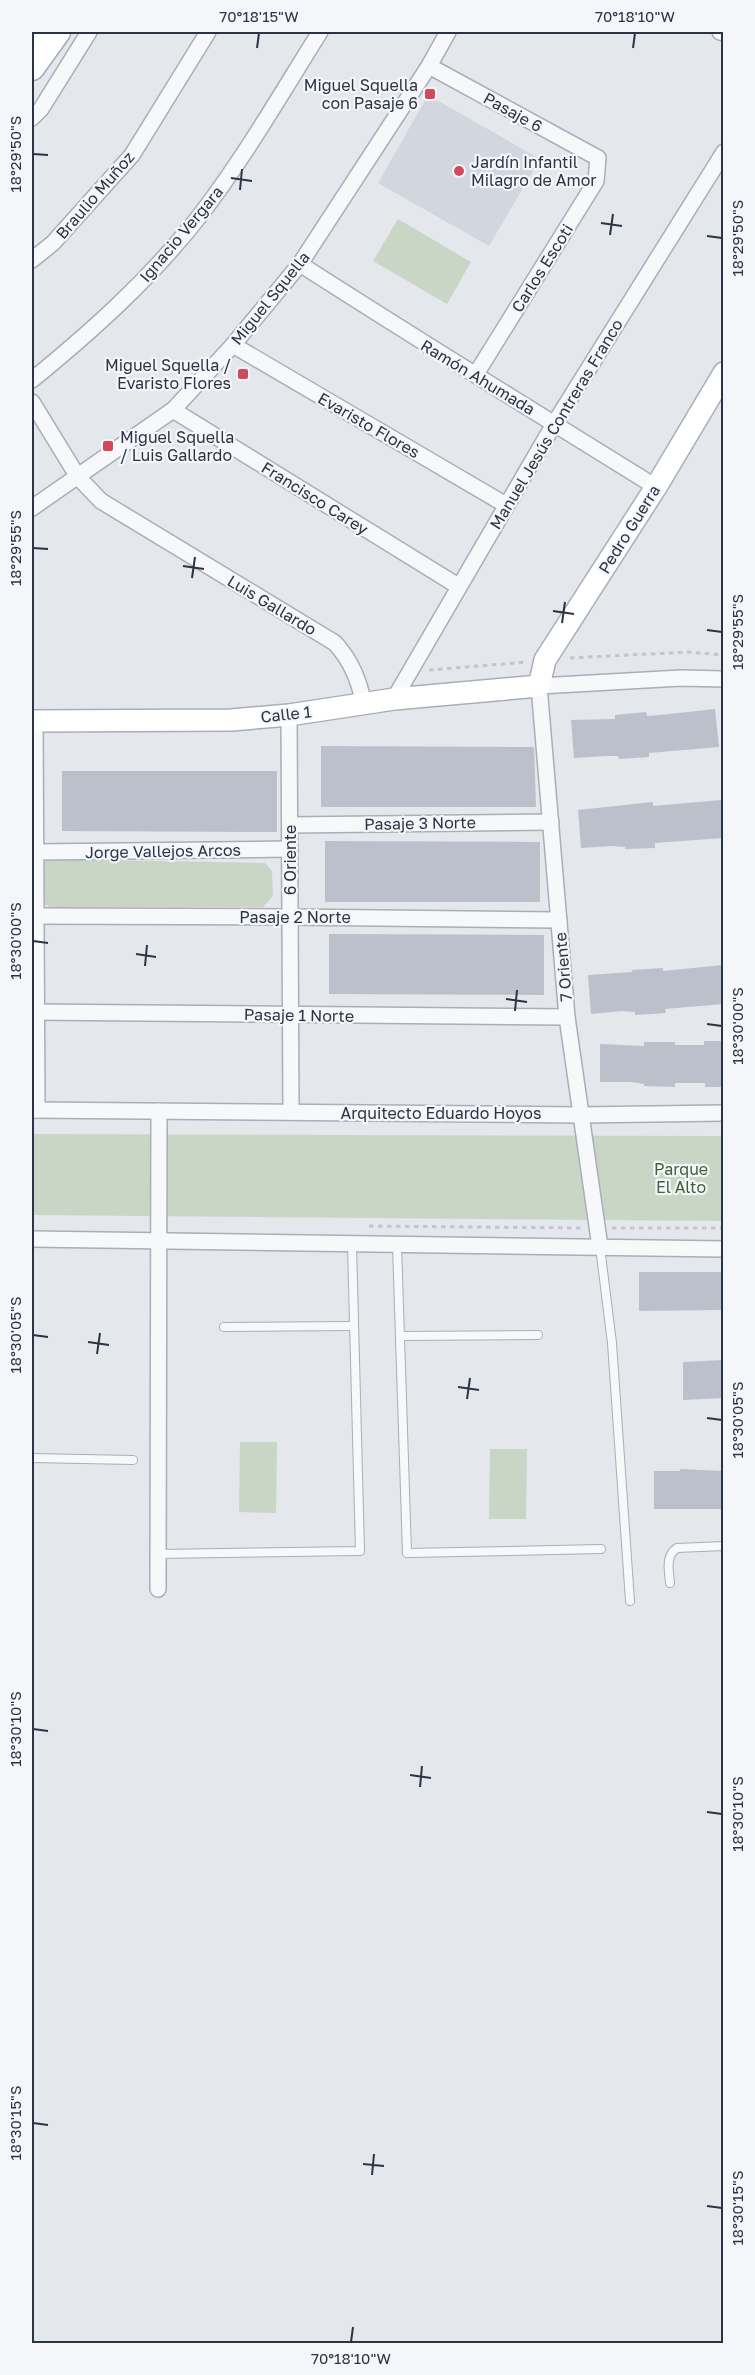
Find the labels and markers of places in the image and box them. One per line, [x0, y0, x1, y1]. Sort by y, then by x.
place label: Miguel Squella con Pasaje 6 [304, 75, 418, 113]
marker: Miguel Squella con Pasaje 6 [423, 87, 437, 101]
place label: Jardín Infantil Milagro de Amor [471, 152, 597, 190]
marker: Jardín Infantil Milagro de Amor [452, 164, 466, 178]
place label: Miguel Squella / Evaristo Flores [105, 355, 231, 393]
marker: Miguel Squella / Evaristo Flores [236, 367, 250, 381]
place label: Miguel Squella / Luis Gallardo [120, 427, 234, 465]
marker: Miguel Squella / Luis Gallardo [101, 439, 115, 453]

